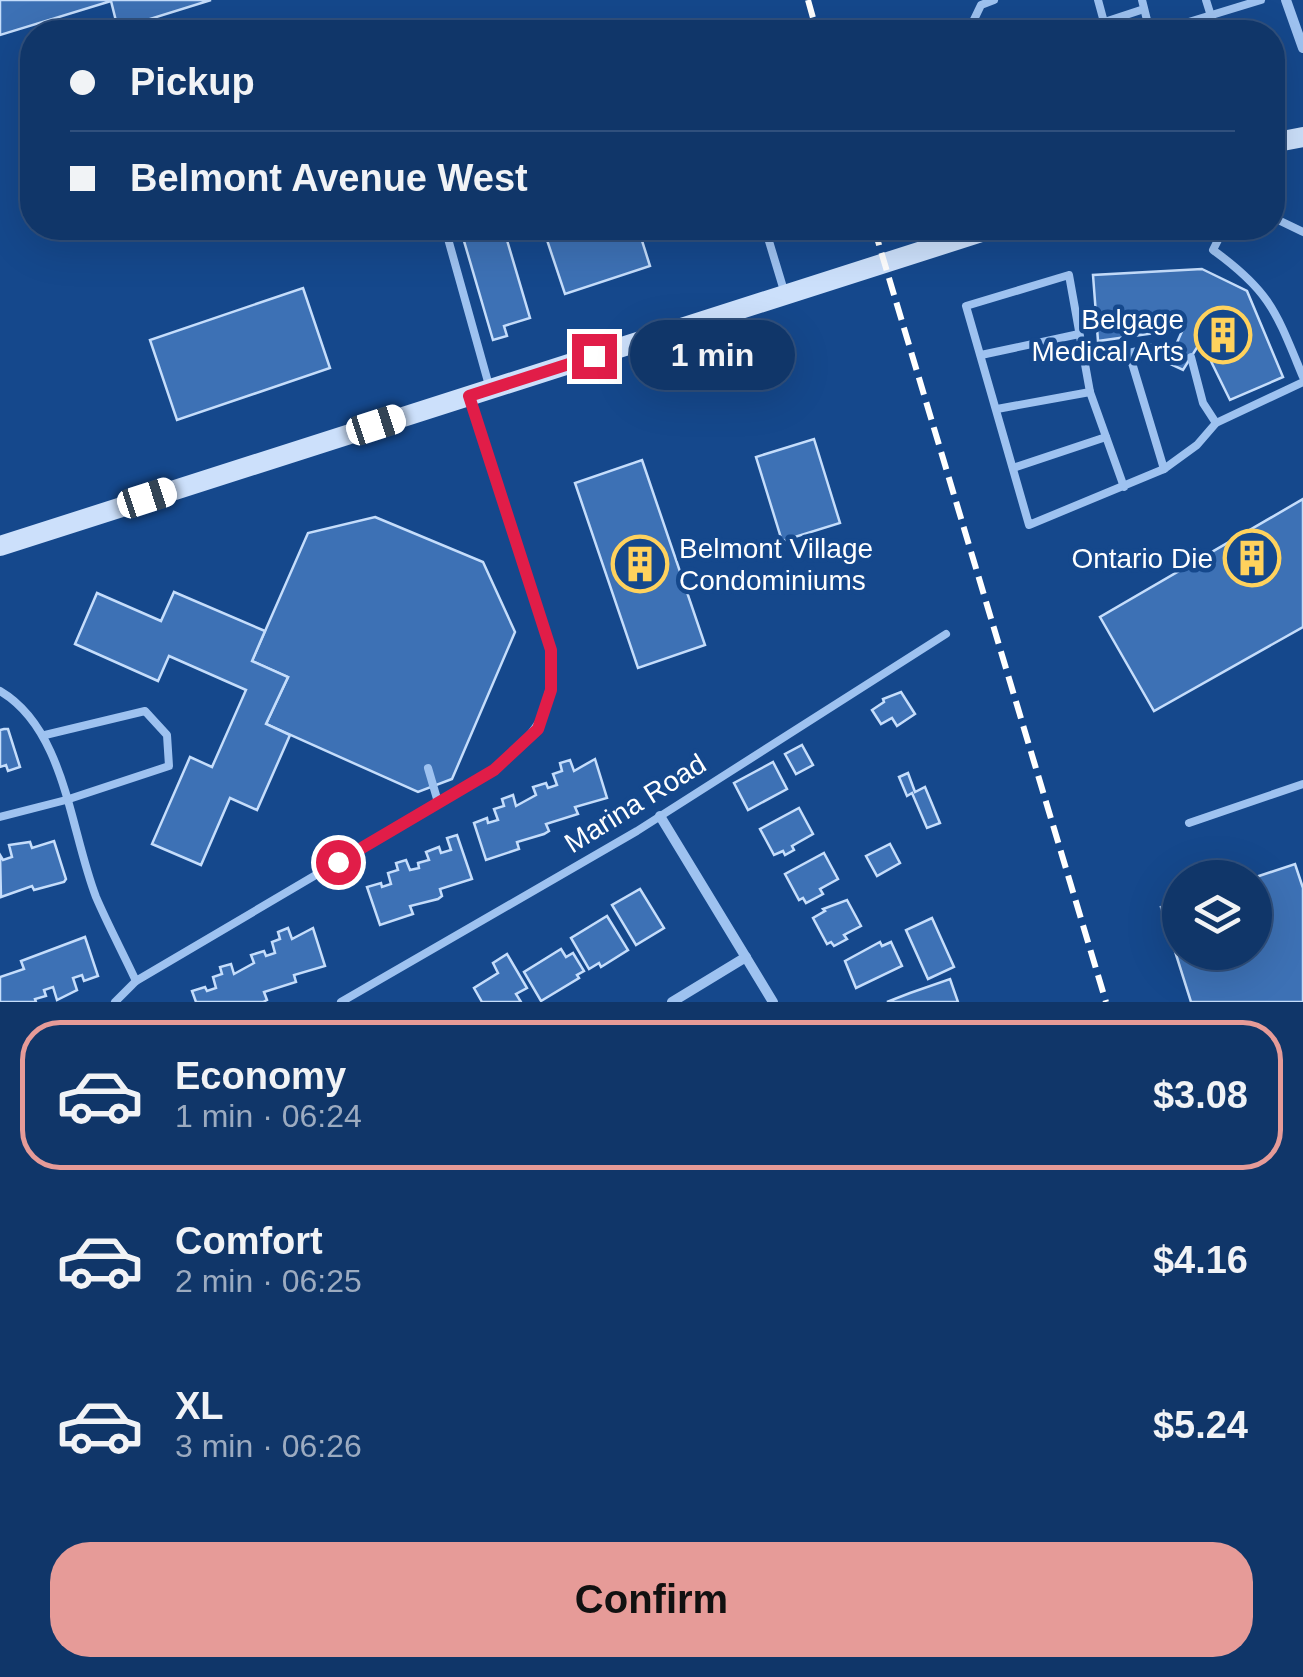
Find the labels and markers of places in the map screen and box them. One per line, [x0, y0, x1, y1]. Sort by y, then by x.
place label: Belgage Medical Arts [1032, 304, 1184, 367]
building icon: Belgage Medical Arts [1193, 305, 1253, 365]
building icon: Ontario Die [1222, 528, 1282, 588]
place label: Belmont Village Condominiums [679, 533, 873, 596]
building icon: Belmont Village Condominiums [610, 534, 670, 594]
place label: Ontario Die [1071, 543, 1213, 574]

